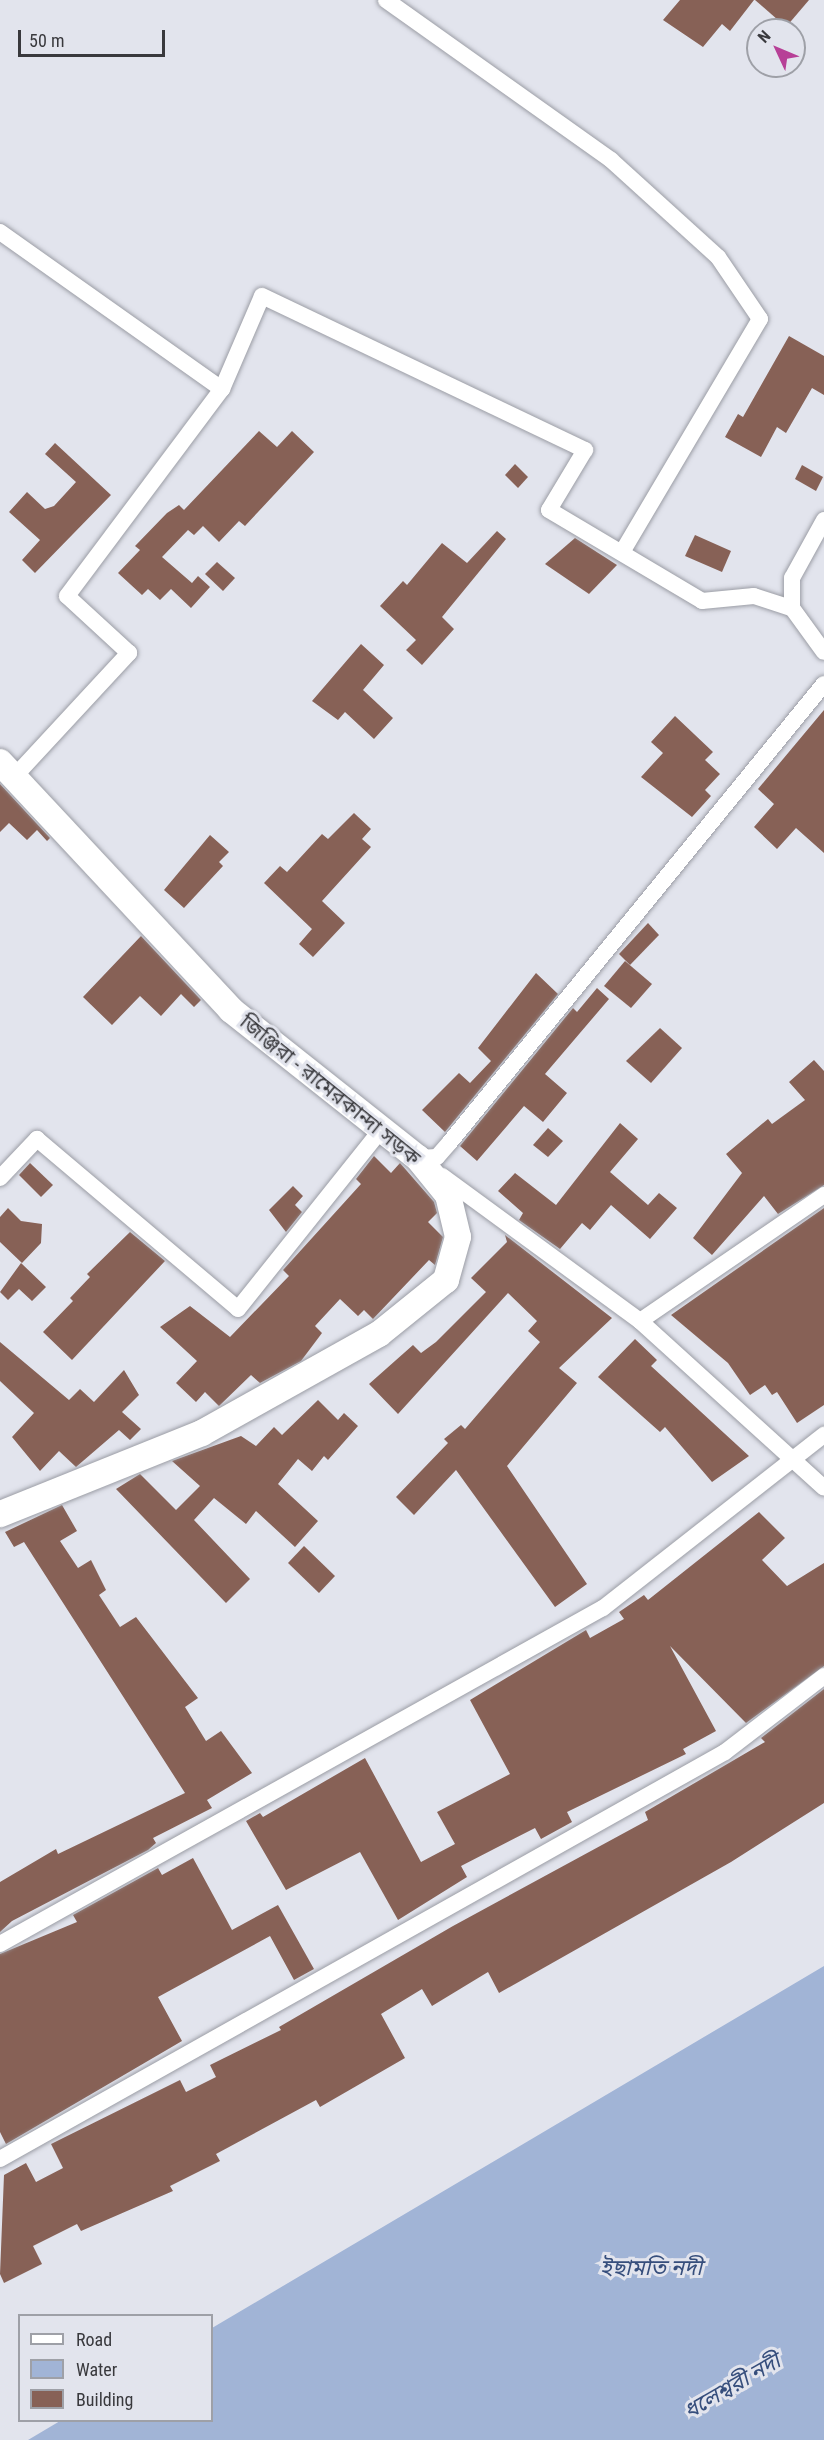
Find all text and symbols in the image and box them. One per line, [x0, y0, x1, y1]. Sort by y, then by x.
scale bar [21, 18, 168, 56]
north arrow [746, 18, 806, 78]
text: N [754, 26, 774, 47]
text: 50 m [29, 30, 64, 51]
street label: জিঞ্জিরা - রামেরকান্দা সড়ক [235, 1009, 425, 1171]
water label: ইছামতি নদী [600, 2255, 702, 2281]
legend [18, 2314, 213, 2422]
text: Road [76, 2329, 112, 2350]
water label: ধলেশ্বরী নদী [679, 2348, 785, 2424]
text: Water [76, 2359, 117, 2380]
text: Building [76, 2389, 133, 2410]

